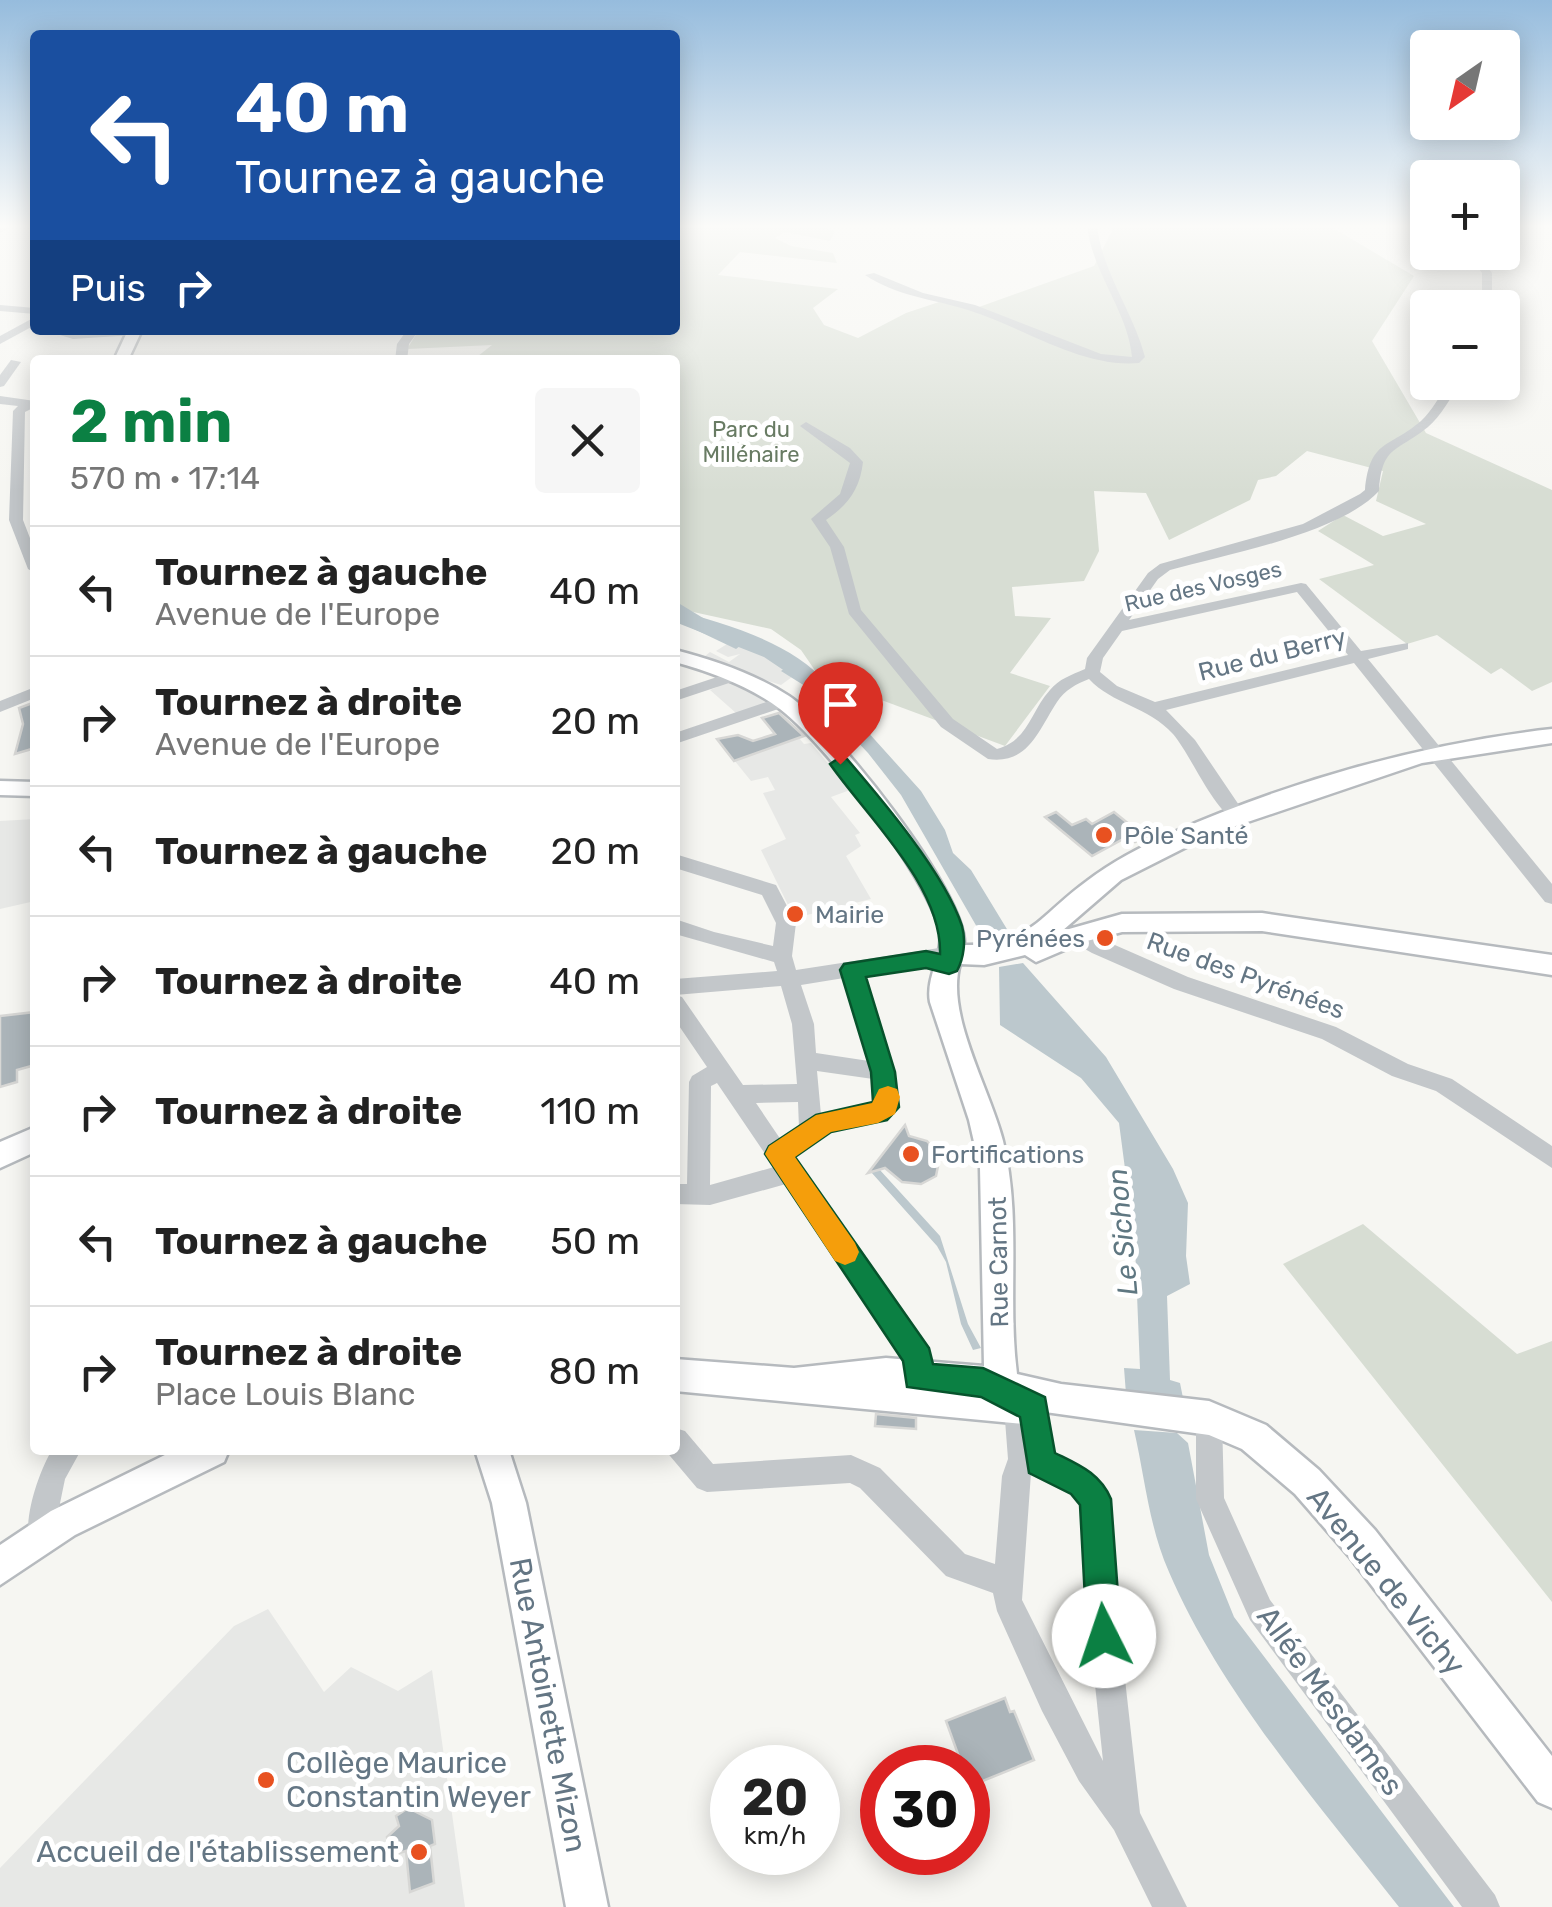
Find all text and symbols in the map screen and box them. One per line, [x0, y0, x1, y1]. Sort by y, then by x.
north arrow [1410, 30, 1520, 140]
map controls [1410, 30, 1520, 400]
text: 40 m [235, 67, 409, 150]
icon: left [70, 70, 200, 200]
text: Tournez à gauche [235, 151, 605, 204]
button: + [1410, 160, 1520, 270]
icon: right [166, 260, 221, 315]
text: Puis [70, 265, 146, 311]
button: − [1410, 290, 1520, 400]
text: 2 min [70, 386, 232, 457]
button: close [535, 388, 640, 493]
park label: Parc du Millénaire [702, 416, 800, 468]
text: 570 m · 17:14 [70, 459, 260, 497]
text: Tournez à gauche [155, 549, 488, 595]
street label: Rue des Vosges [1122, 555, 1284, 618]
icon: left [70, 564, 125, 619]
text: 40 m [549, 568, 640, 614]
text: Avenue de l'Europe [155, 595, 440, 633]
street label: Rue du Berry [1195, 622, 1349, 687]
pin [798, 662, 883, 765]
icon: arrive [813, 677, 868, 732]
text: Tournez à droite [155, 679, 462, 725]
icon: right [70, 694, 125, 749]
text: 20 m [550, 698, 640, 744]
text: Avenue de l'Europe [155, 725, 440, 763]
place label: Pôle Santé [1124, 821, 1249, 850]
icon: left [70, 824, 125, 879]
marker: Pôle Santé [1093, 824, 1115, 846]
text: Tournez à gauche [155, 828, 488, 874]
text: 20 m [550, 828, 640, 874]
place label: Mairie [815, 900, 884, 929]
marker: Mairie [784, 903, 806, 925]
place label: Pyrénées [976, 924, 1085, 953]
street label: Rue des Pyrénées [1143, 926, 1349, 1025]
marker: Pyrénées [1094, 927, 1116, 949]
icon: right [70, 954, 125, 1009]
text: Tournez à droite [155, 958, 462, 1004]
text: 40 m [549, 958, 640, 1004]
icon: right [70, 1084, 125, 1139]
text: Tournez à droite [155, 1088, 462, 1134]
text: 110 m [540, 1088, 640, 1134]
place label: Fortifications [931, 1140, 1084, 1169]
marker: Fortifications [900, 1143, 922, 1165]
water label: Le Sichon [1101, 1167, 1144, 1297]
street label: Rue Carnot [983, 1196, 1014, 1328]
icon: left [70, 1214, 125, 1269]
text: Tournez à gauche [155, 1218, 488, 1264]
text: 50 m [550, 1218, 640, 1264]
text: Tournez à droite [155, 1329, 462, 1375]
icon: right [70, 1344, 125, 1399]
text: 80 m [549, 1348, 640, 1394]
text: Place Louis Blanc [155, 1375, 416, 1413]
street label: Avenue de Vichy [1299, 1480, 1473, 1682]
street label: Rue Antoinette Mizon [502, 1555, 594, 1855]
position arrow [1052, 1584, 1156, 1688]
street label: Allée Mesdames [1249, 1600, 1411, 1802]
place label: Collège Maurice Constantin Weyer [286, 1745, 531, 1815]
speed limit sign: 30 [860, 1745, 990, 1875]
text: 20 [742, 1768, 808, 1828]
marker: Collège Maurice Constantin Weyer [255, 1769, 277, 1791]
text: km/h [744, 1821, 806, 1850]
place label: Accueil de l'établissement [36, 1834, 399, 1870]
marker: Accueil de l'établissement [408, 1841, 430, 1863]

